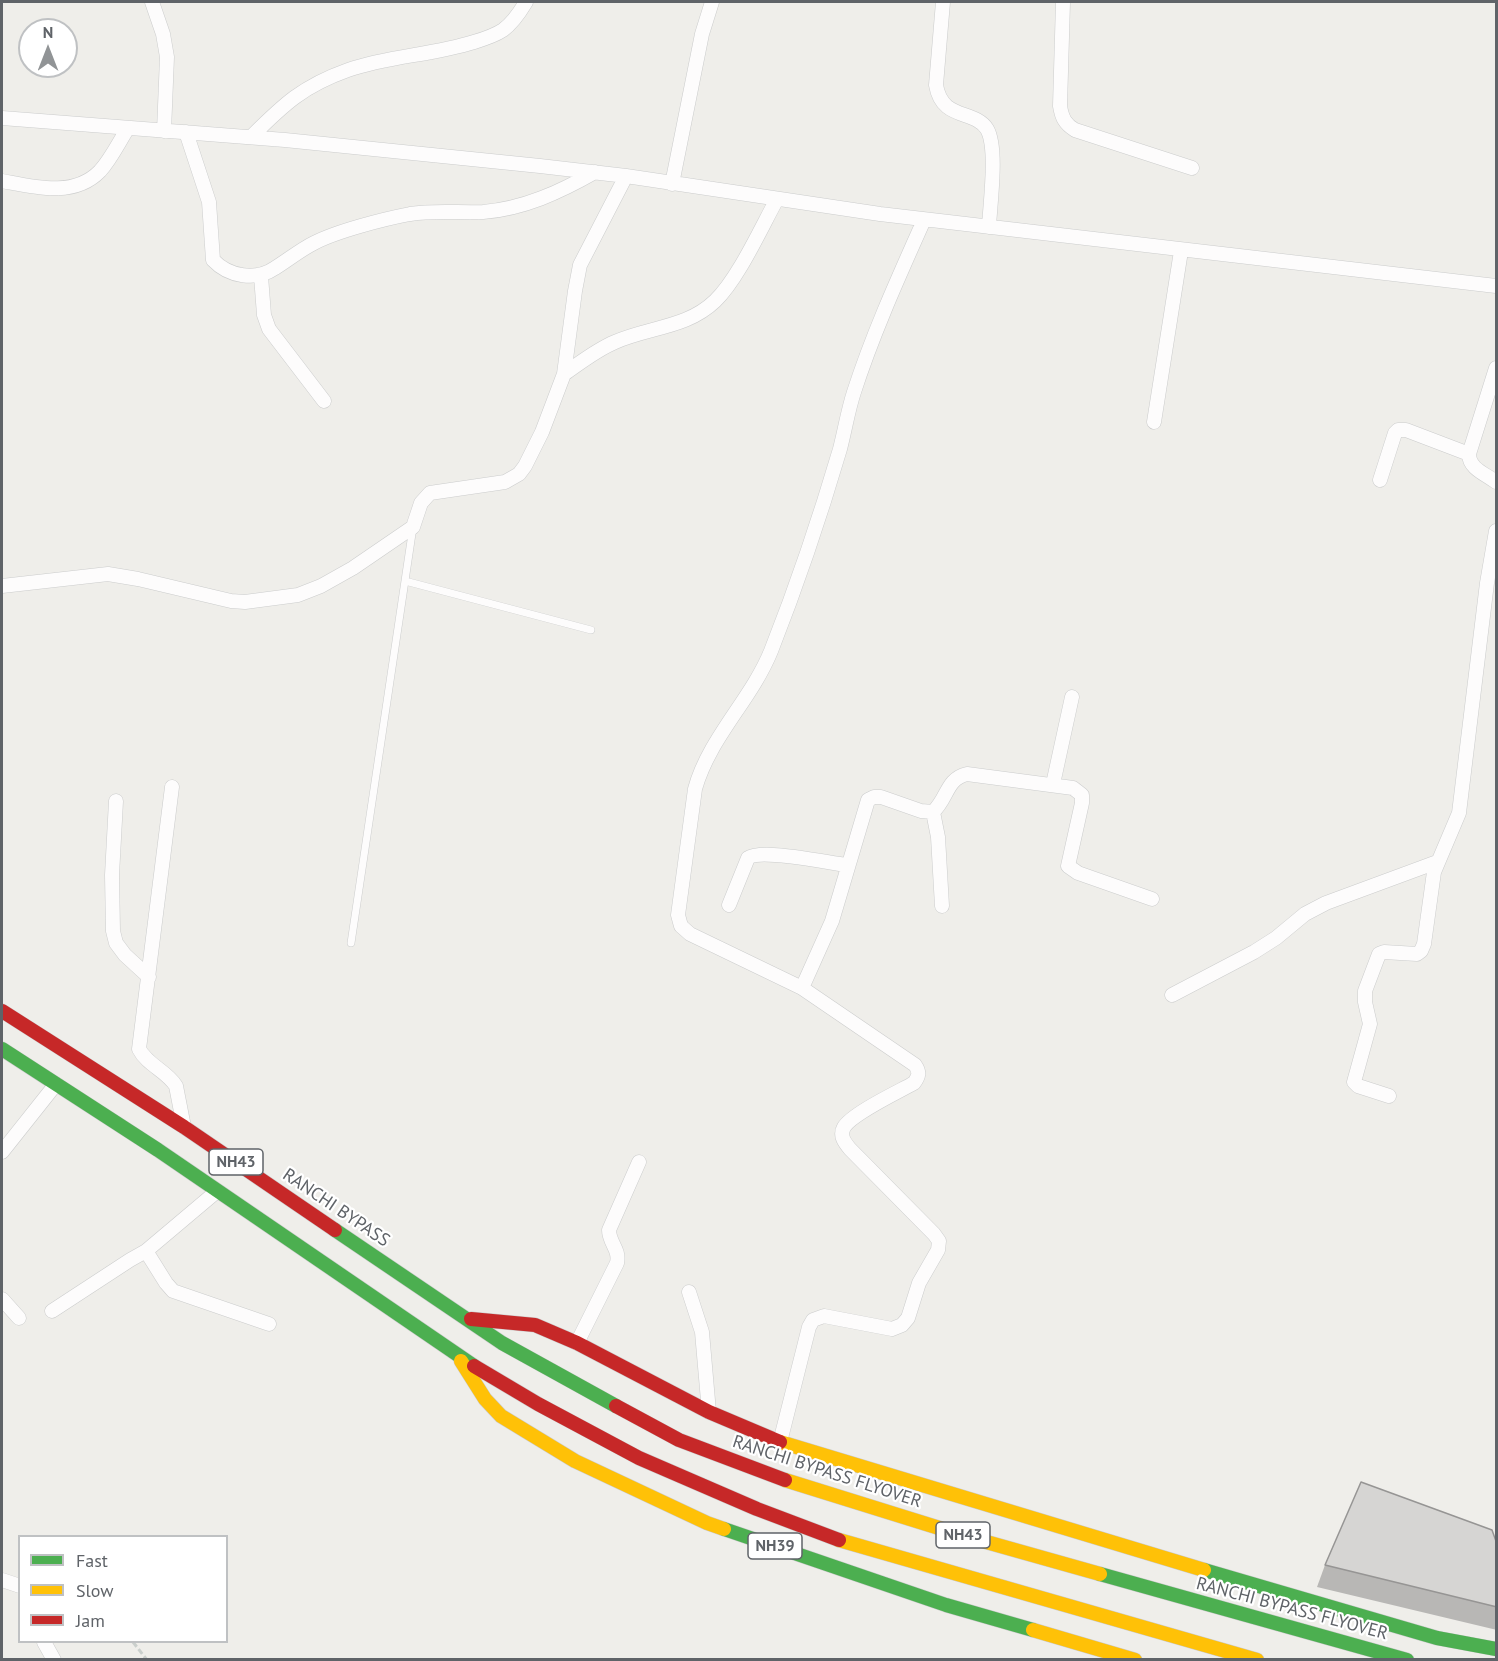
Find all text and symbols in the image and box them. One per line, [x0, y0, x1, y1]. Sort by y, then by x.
north arrow [18, 18, 78, 78]
text: N [43, 22, 53, 42]
road number: NH43 [209, 1149, 263, 1175]
street label: RANCHI BYPASS [278, 1164, 394, 1252]
street label: RANCHI BYPASS FLYOVER [730, 1431, 924, 1513]
road number: NH43 [936, 1522, 990, 1548]
road number: NH39 [748, 1533, 802, 1559]
legend [18, 1535, 228, 1643]
text: Fast [76, 1549, 108, 1572]
street label: RANCHI BYPASS FLYOVER [1194, 1573, 1390, 1645]
text: Slow [76, 1579, 114, 1602]
text: Jam [76, 1609, 105, 1632]

